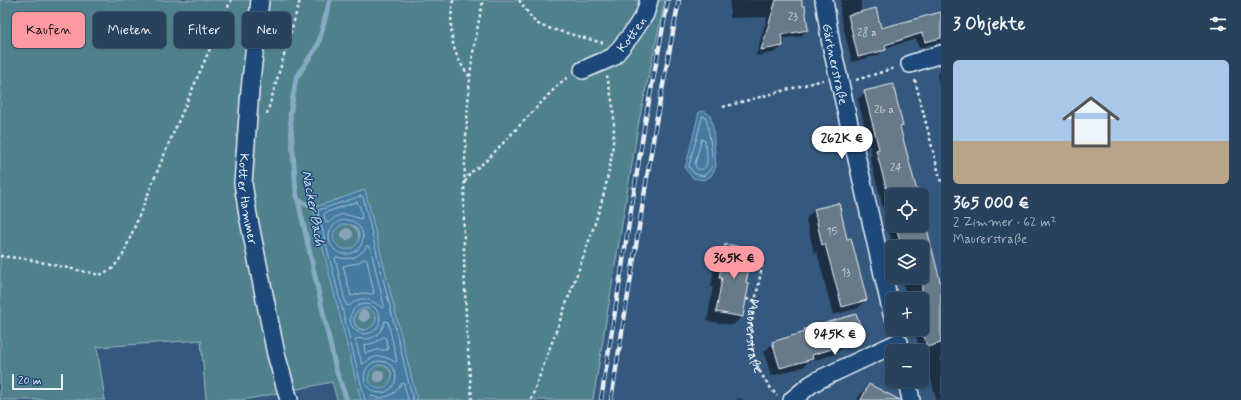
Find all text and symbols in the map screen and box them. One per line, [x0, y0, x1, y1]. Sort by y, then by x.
house number: 23 [788, 10, 798, 24]
chip: Kaufen [12, 12, 85, 48]
chip: Mieten [93, 12, 166, 48]
chip: Filter [174, 12, 234, 48]
chip: Neu [242, 12, 291, 48]
text: 3 Objekte [953, 13, 1026, 35]
icon: filters [1207, 13, 1229, 35]
street label: Kotten [613, 14, 651, 56]
street label: Gärtnerstraße [818, 22, 851, 106]
house number: 28 a [857, 26, 877, 40]
icon: home [1055, 86, 1127, 158]
house number: 26 a [874, 103, 894, 117]
pin: 262K € [809, 126, 875, 160]
text: 262K € [821, 130, 863, 147]
street label: Kotter Hammer [233, 153, 261, 247]
house number: 24 [890, 161, 902, 175]
water label: Nacker Bach [298, 169, 329, 248]
map controls [885, 188, 929, 388]
button: locate [885, 188, 929, 232]
text: 365 000 € [953, 192, 1029, 214]
text: 2 Zimmer · 62 m² [953, 214, 1056, 231]
house number: 15 [827, 225, 838, 239]
text: Maurerstraße [953, 231, 1027, 248]
button: layers [885, 240, 929, 284]
pin: 365K € [701, 246, 767, 280]
text: 365K € [713, 250, 755, 267]
house number: 13 [841, 266, 851, 280]
button: + [885, 292, 929, 336]
street label: Maurerstraße [741, 297, 766, 376]
pin: 945K € [802, 322, 868, 356]
text: 945K € [814, 326, 856, 343]
button: − [885, 344, 929, 388]
scale bar [12, 372, 63, 391]
text: 20 m [18, 374, 41, 388]

